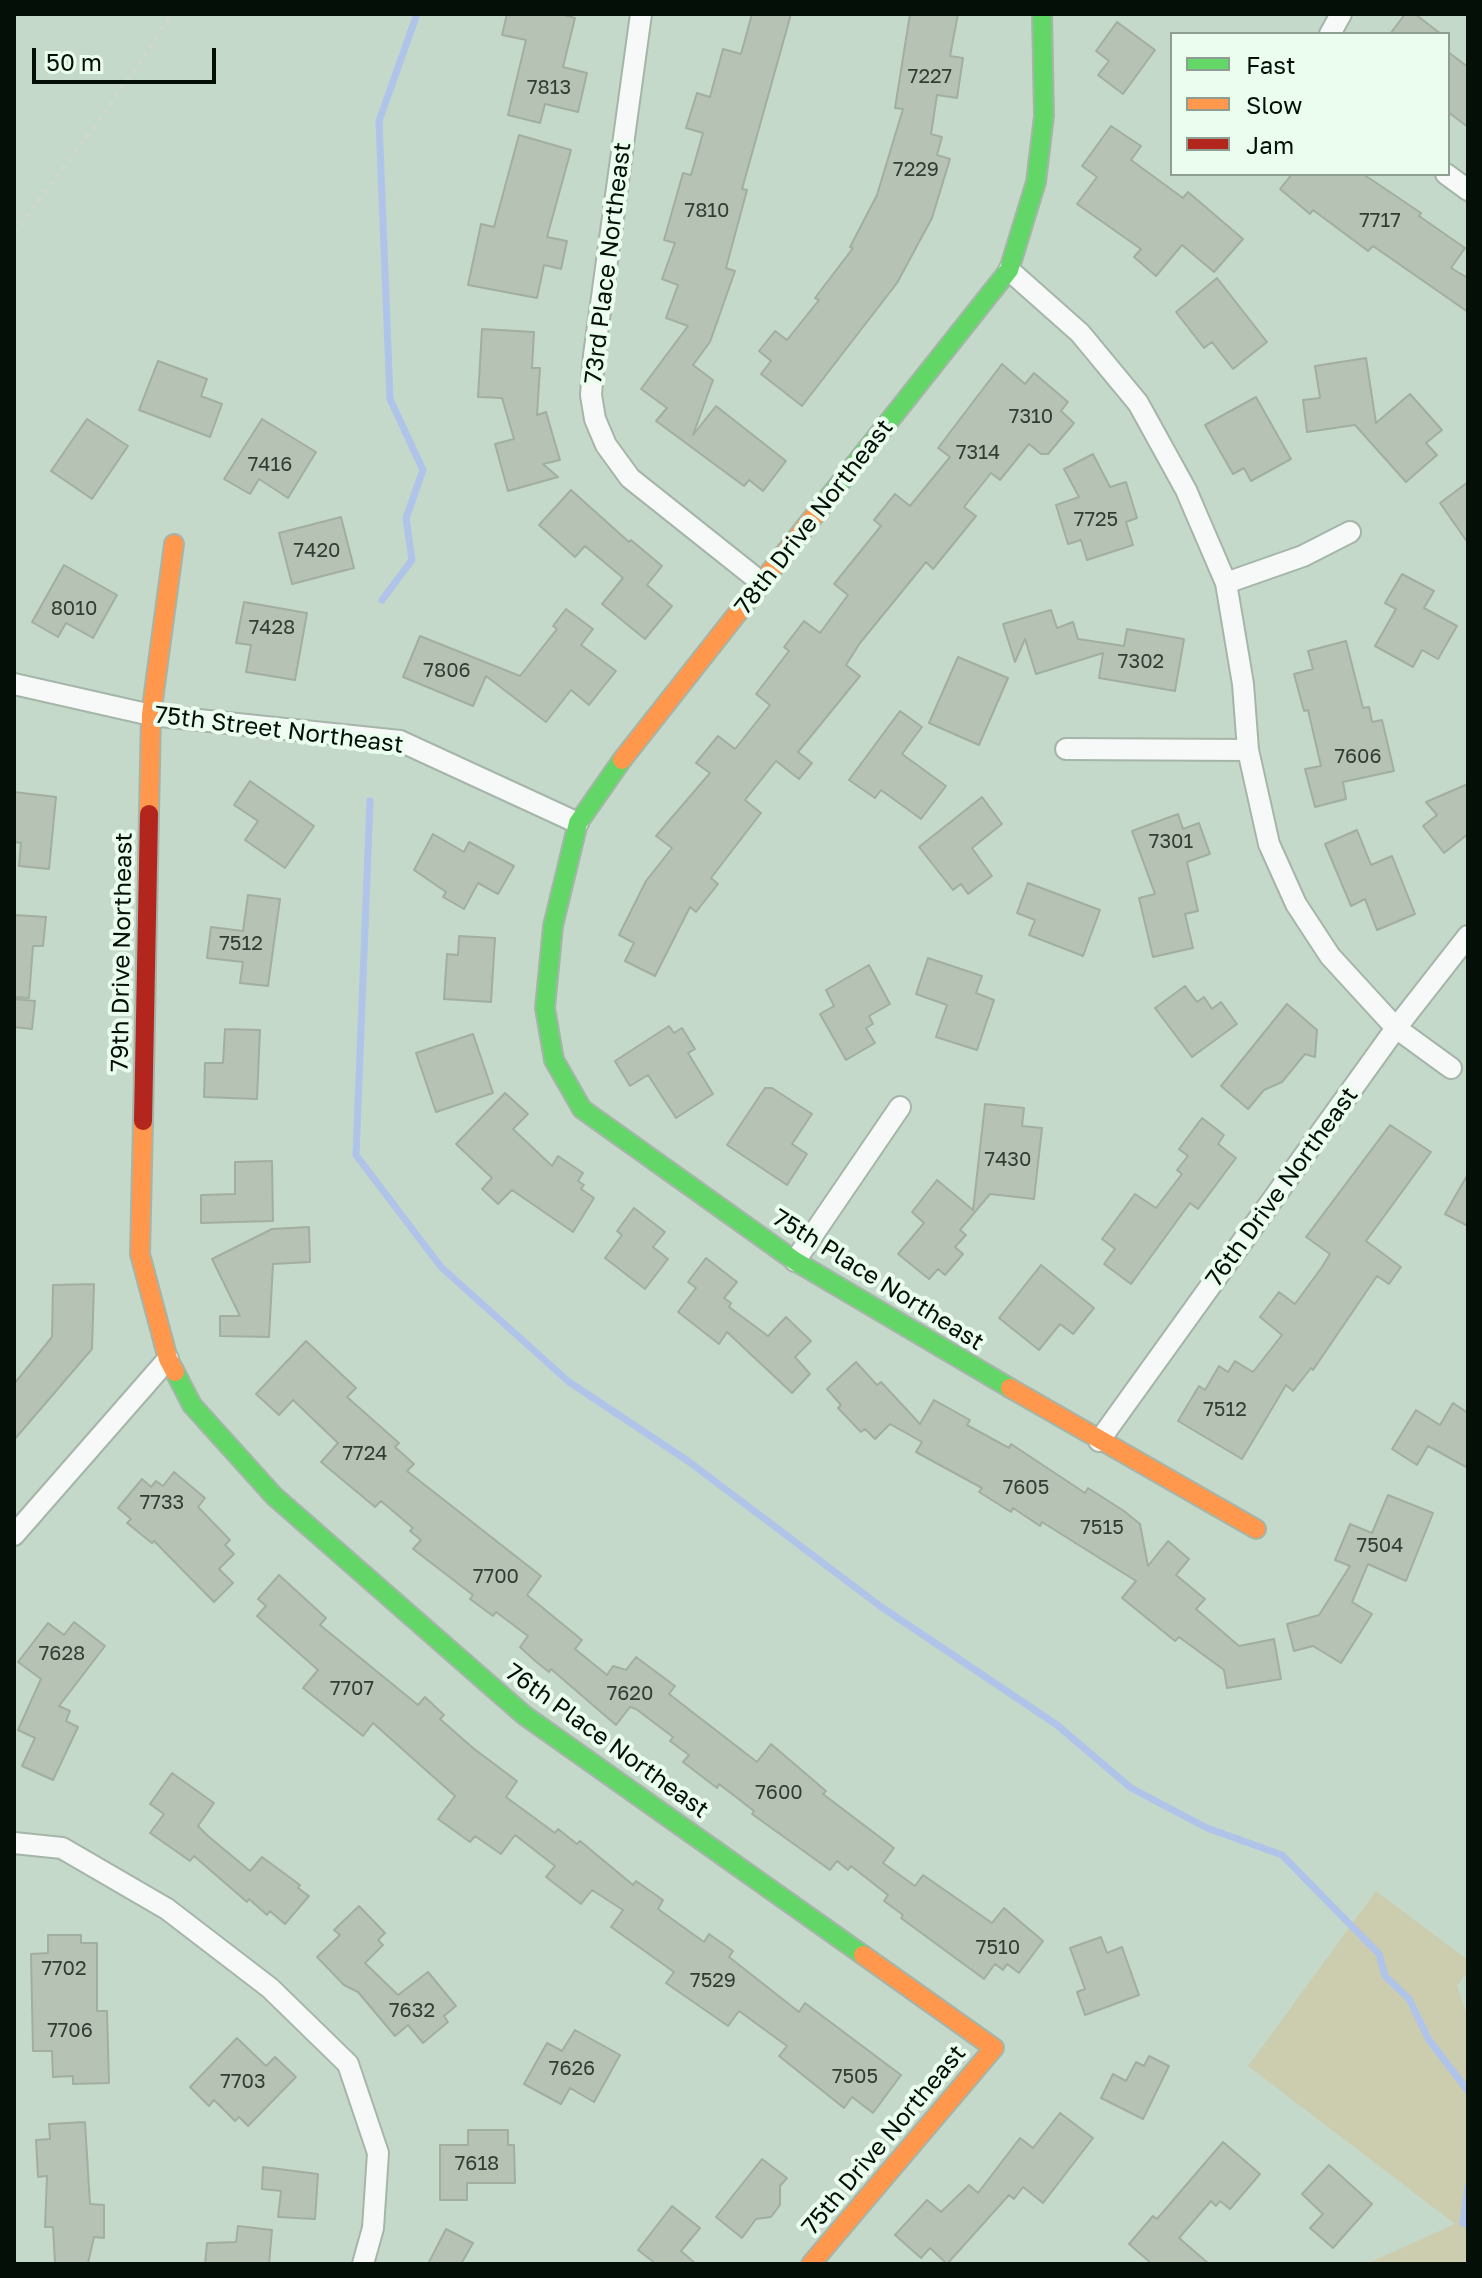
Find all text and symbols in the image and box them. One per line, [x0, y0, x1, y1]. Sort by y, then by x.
scale bar [36, 32, 220, 82]
legend [1170, 32, 1450, 176]
text: 50 m [46, 47, 102, 76]
text: Fast [1246, 50, 1296, 79]
house number: 7227 [908, 65, 952, 89]
house number: 7813 [527, 76, 571, 100]
text: Slow [1246, 90, 1302, 119]
text: Jam [1246, 130, 1294, 159]
street label: 73rd Place Northeast [579, 141, 637, 385]
house number: 7229 [893, 158, 939, 182]
house number: 7810 [685, 199, 729, 223]
house number: 7717 [1359, 209, 1401, 233]
house number: 7310 [1009, 405, 1053, 429]
street label: 78th Drive Northeast [729, 414, 899, 620]
house number: 7314 [956, 441, 1000, 465]
house number: 7416 [248, 453, 292, 477]
house number: 7725 [1074, 508, 1118, 532]
house number: 7420 [294, 539, 340, 563]
house number: 8010 [51, 597, 97, 621]
house number: 7428 [249, 616, 295, 640]
house number: 7302 [1118, 650, 1164, 674]
house number: 7806 [423, 659, 471, 683]
street label: 75th Street Northeast [153, 700, 405, 760]
house number: 7606 [1334, 745, 1382, 769]
house number: 7301 [1149, 830, 1193, 854]
street label: 79th Drive Northeast [106, 832, 138, 1072]
house number: 7512 [219, 932, 263, 956]
street label: 76th Drive Northeast [1200, 1082, 1364, 1292]
house number: 7430 [985, 1148, 1031, 1172]
street label: 75th Place Northeast [767, 1203, 989, 1357]
house number: 7512 [1203, 1398, 1247, 1422]
house number: 7724 [343, 1442, 387, 1466]
house number: 7605 [1003, 1476, 1049, 1500]
house number: 7733 [140, 1491, 184, 1515]
house number: 7515 [1080, 1516, 1124, 1540]
house number: 7504 [1357, 1534, 1403, 1558]
house number: 7700 [473, 1565, 519, 1589]
house number: 7628 [39, 1642, 85, 1666]
street label: 76th Place Northeast [500, 1658, 714, 1824]
house number: 7707 [330, 1677, 374, 1701]
house number: 7620 [607, 1682, 653, 1706]
house number: 7600 [755, 1781, 803, 1805]
house number: 7510 [976, 1936, 1020, 1960]
house number: 7702 [41, 1957, 87, 1981]
house number: 7529 [690, 1969, 736, 1993]
house number: 7632 [389, 1999, 435, 2023]
house number: 7706 [47, 2019, 93, 2043]
street label: 75th Drive Northeast [796, 2039, 972, 2241]
house number: 7626 [549, 2057, 595, 2081]
house number: 7505 [832, 2065, 878, 2089]
house number: 7703 [220, 2070, 266, 2094]
house number: 7618 [455, 2152, 499, 2176]

